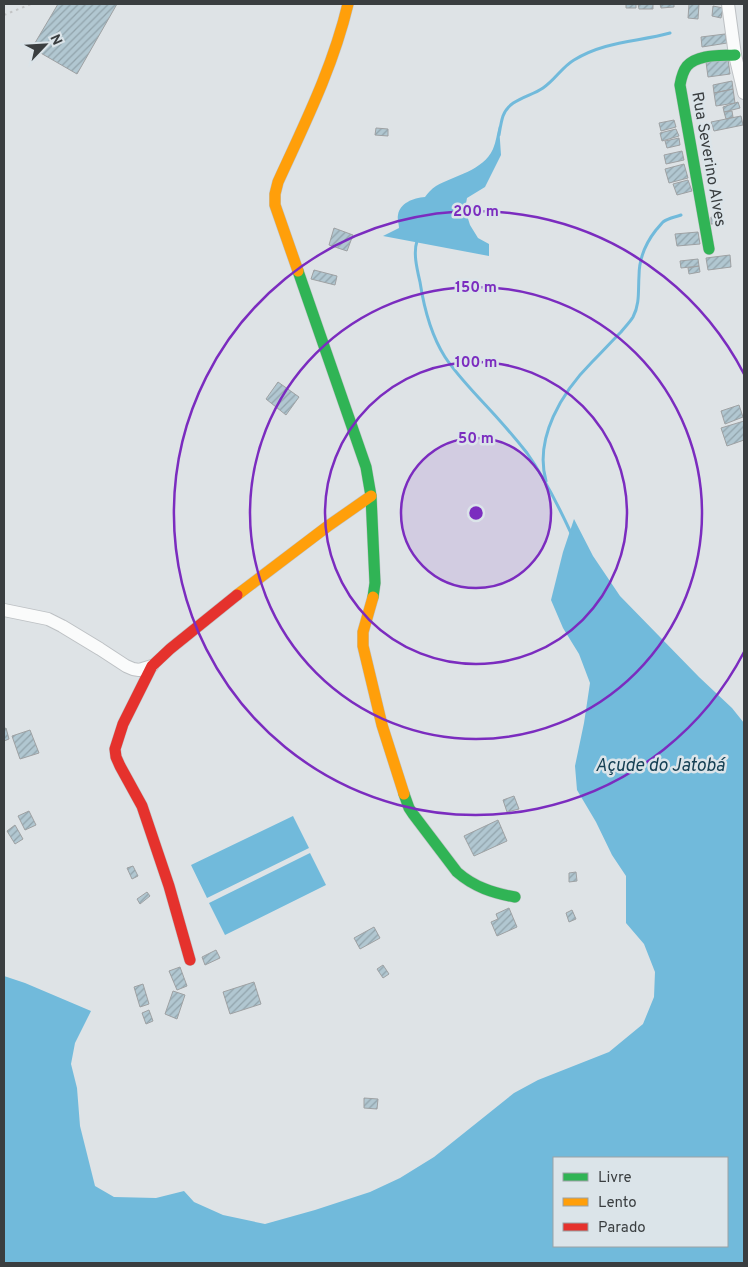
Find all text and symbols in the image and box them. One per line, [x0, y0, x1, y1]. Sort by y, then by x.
north arrow [20, 20, 70, 70]
text: N [46, 32, 65, 48]
street label: Rua Severino Alves [686, 90, 730, 228]
text: 200 m [453, 203, 499, 222]
text: 150 m [455, 279, 497, 298]
text: 100 m [455, 354, 497, 373]
text: 50 m [458, 430, 494, 449]
centre of rings [467, 504, 485, 522]
water label: Açude do Jatobá [595, 755, 726, 778]
legend [553, 1157, 728, 1247]
text: Livre [598, 1169, 632, 1188]
text: Lento [598, 1194, 637, 1213]
text: Parado [598, 1219, 646, 1238]

